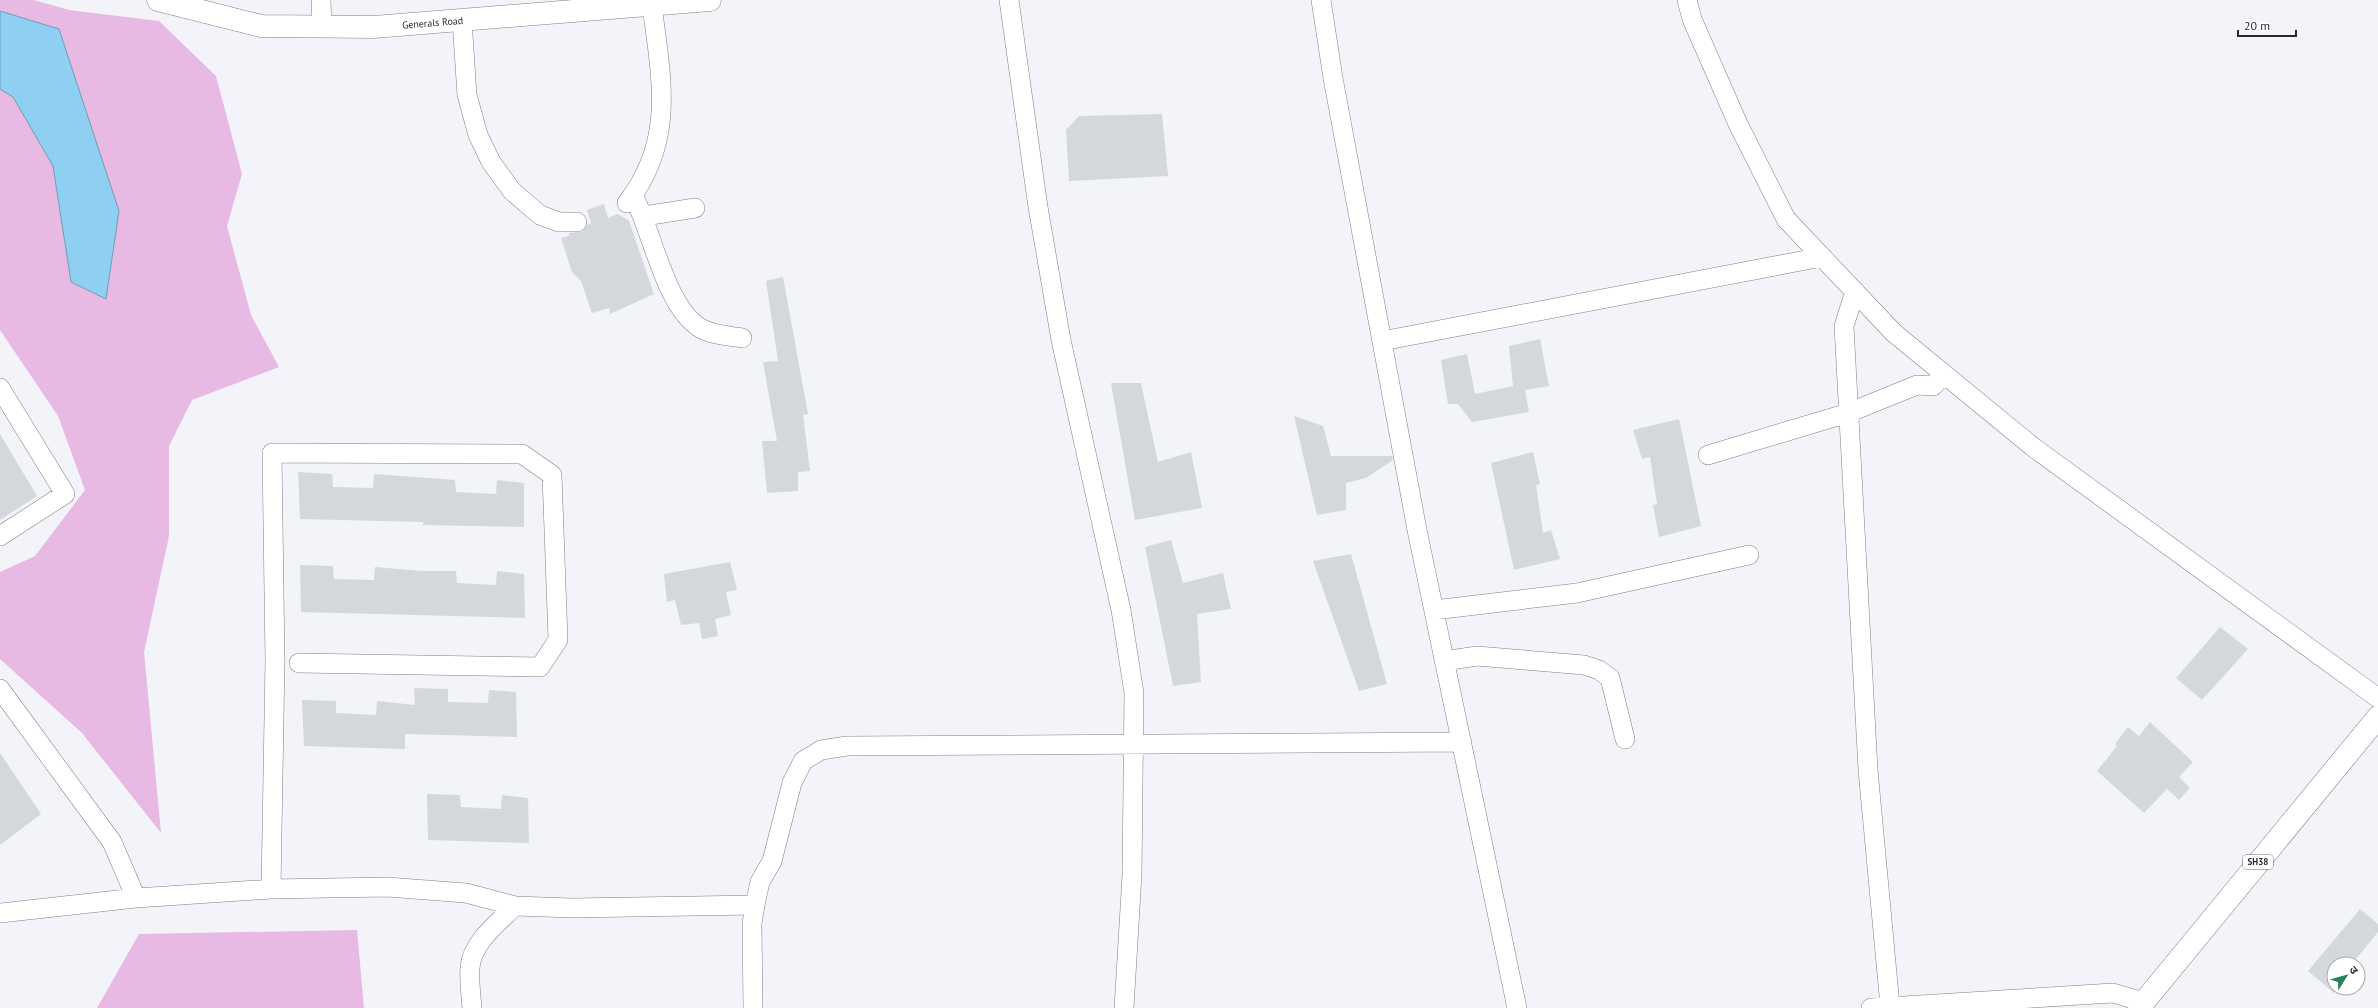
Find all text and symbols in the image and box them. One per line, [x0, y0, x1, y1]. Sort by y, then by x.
scale bar [2238, 12, 2296, 38]
street label: Generals Road [402, 14, 464, 32]
text: 20 m [2244, 18, 2270, 33]
road number: SH38 [2243, 855, 2273, 869]
north arrow [2326, 956, 2366, 996]
text: उ [2346, 963, 2362, 977]

